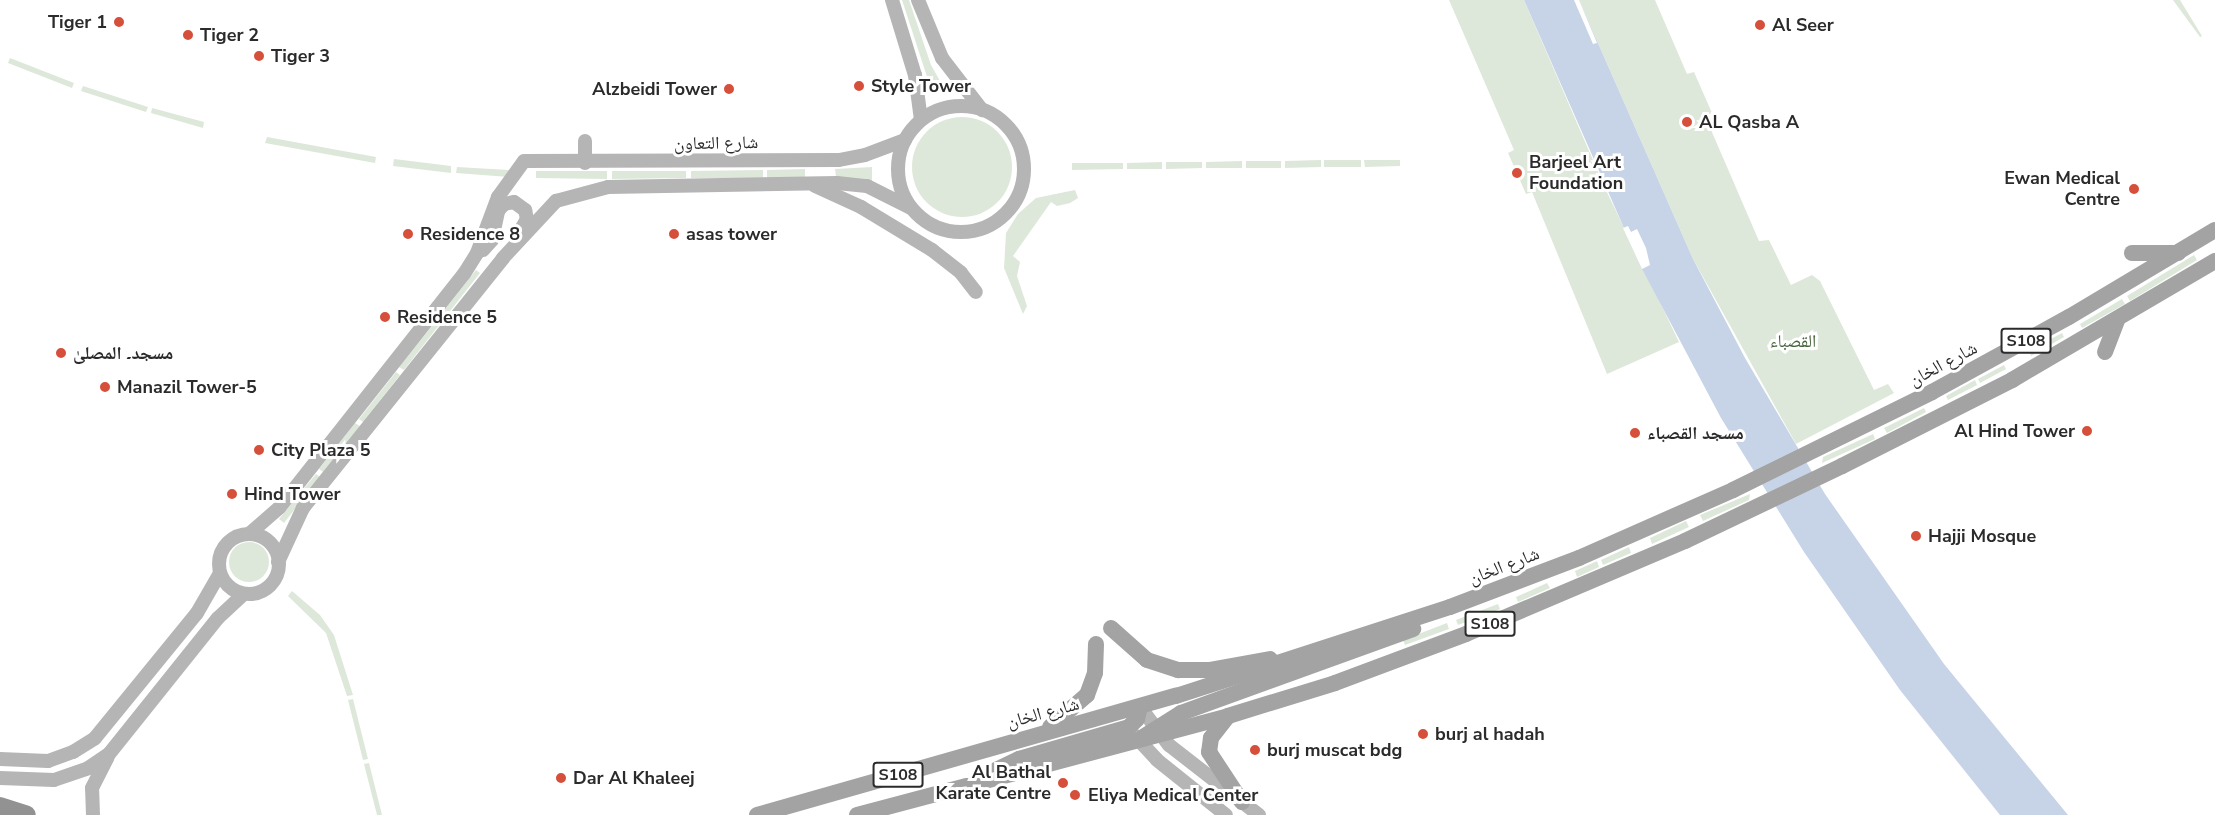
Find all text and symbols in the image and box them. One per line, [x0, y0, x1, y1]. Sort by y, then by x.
place label: Tiger 1 [48, 11, 107, 33]
place label: Al Seer [1772, 14, 1834, 36]
marker: Tiger 1 [112, 15, 126, 29]
marker: Al Seer [1753, 18, 1767, 32]
place label: Tiger 2 [200, 24, 259, 46]
marker: Tiger 2 [181, 28, 195, 42]
place label: Tiger 3 [271, 45, 330, 67]
marker: Tiger 3 [252, 49, 266, 63]
place label: Style Tower [871, 75, 971, 97]
place label: Alzbeidi Tower [592, 78, 717, 100]
marker: Style Tower [852, 79, 866, 93]
marker: Alzbeidi Tower [722, 82, 736, 96]
place label: AL Qasba A [1699, 111, 1799, 133]
marker: AL Qasba A [1680, 115, 1694, 129]
street label: شارع التعاون [674, 131, 758, 155]
place label: Barjeel Art Foundation [1529, 152, 1623, 195]
marker: Barjeel Art Foundation [1510, 166, 1524, 180]
place label: Ewan Medical Centre [2004, 168, 2120, 210]
marker: Ewan Medical Centre [2125, 180, 2143, 198]
place label: Residence 8 [420, 223, 520, 245]
place label: asas tower [686, 223, 777, 245]
marker: Residence 8 [401, 227, 415, 241]
marker: asas tower [667, 227, 681, 241]
place label: Residence 5 [397, 306, 497, 328]
marker: Residence 5 [378, 310, 392, 324]
road number: S108 [2000, 328, 2052, 354]
park label: القصباء [1770, 330, 1816, 352]
street label: شارع الخان [1905, 337, 1981, 391]
place label: مسجد۔ المصلیٰ [73, 342, 173, 364]
marker: مسجد۔ المصلیٰ [54, 346, 68, 360]
place label: Manazil Tower-5 [117, 376, 257, 398]
marker: Manazil Tower-5 [98, 380, 112, 394]
place label: Al Hind Tower [1954, 420, 2075, 442]
place label: مسجد القصباء [1647, 422, 1744, 444]
marker: Al Hind Tower [2080, 424, 2094, 438]
marker: مسجد القصباء [1628, 426, 1642, 440]
place label: City Plaza 5 [271, 439, 370, 461]
marker: City Plaza 5 [252, 443, 266, 457]
place label: Hind Tower [244, 483, 341, 505]
marker: Hind Tower [225, 487, 239, 501]
place label: Hajji Mosque [1928, 525, 2036, 547]
marker: Hajji Mosque [1909, 529, 1923, 543]
street label: شارع الخان [1466, 543, 1542, 589]
road number: S108 [1464, 611, 1516, 637]
street label: شارع الخان [1004, 693, 1082, 733]
place label: burj al hadah [1435, 723, 1545, 745]
marker: burj al hadah [1416, 727, 1430, 741]
place label: burj muscat bdg [1267, 739, 1402, 761]
marker: burj muscat bdg [1248, 743, 1262, 757]
road number: S108 [872, 762, 924, 788]
place label: Al Bathal Karate Centre [935, 762, 1051, 804]
place label: Dar Al Khaleej [573, 767, 695, 789]
marker: Dar Al Khaleej [554, 771, 568, 785]
marker: Al Bathal Karate Centre [1056, 776, 1070, 790]
place label: Eliya Medical Center [1088, 784, 1258, 806]
marker: Eliya Medical Center [1066, 786, 1084, 804]

